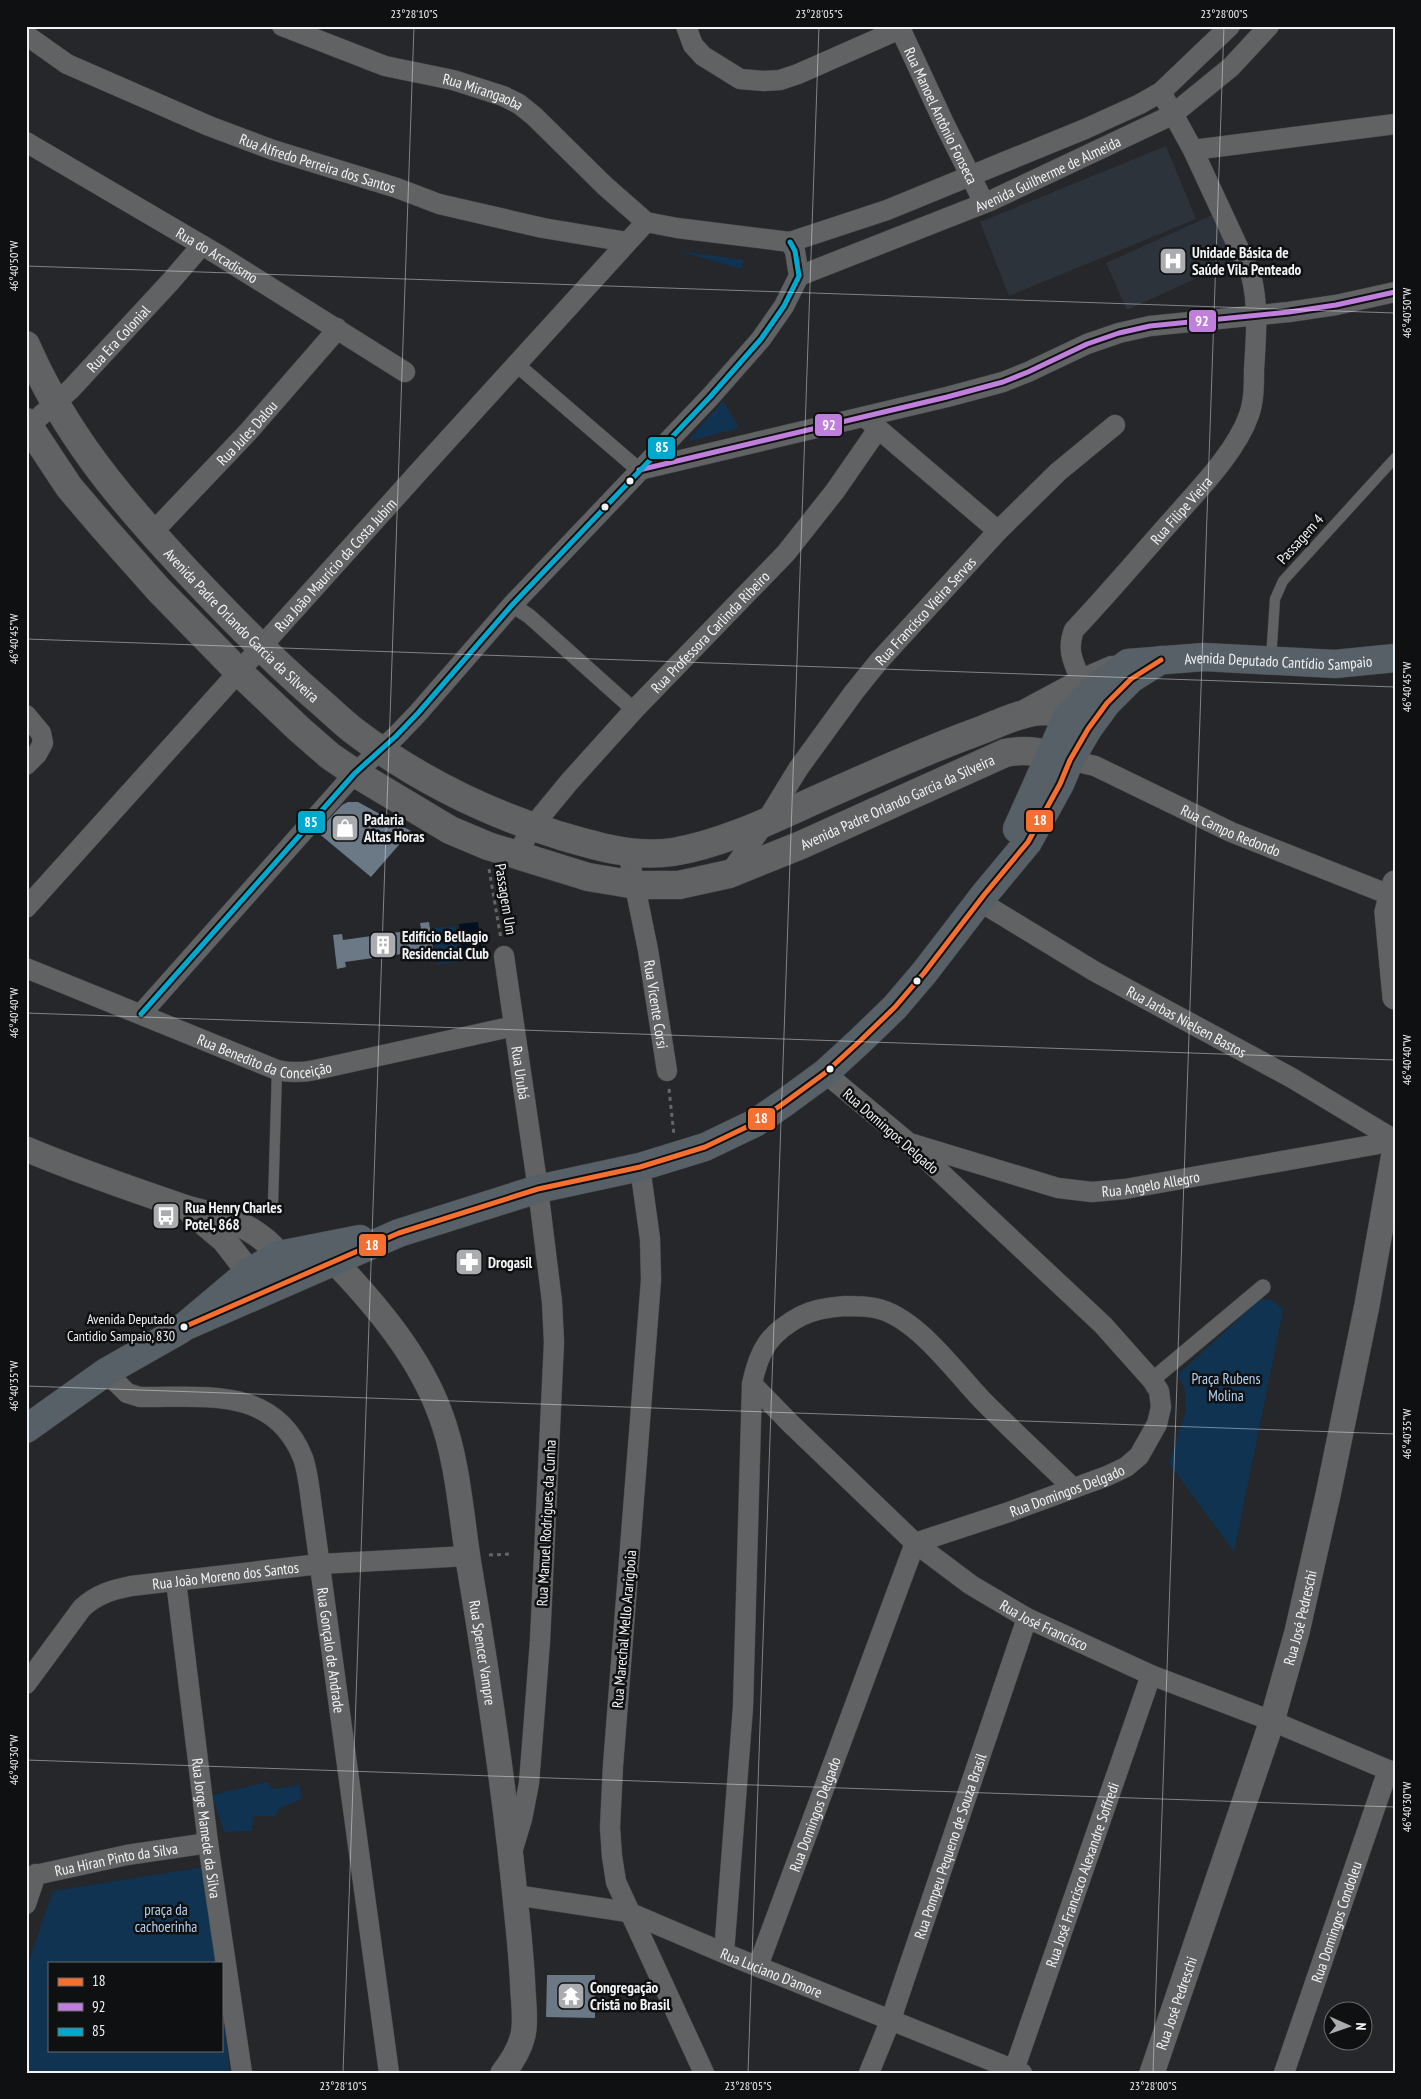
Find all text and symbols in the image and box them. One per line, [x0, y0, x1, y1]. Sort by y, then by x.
text: 23°28'10"S [390, 6, 438, 21]
text: 23°28'05"S [795, 6, 843, 21]
text: 23°28'00"S [1200, 6, 1248, 21]
street label: Rua Manoel Antônio Fonseca [901, 44, 982, 187]
street label: Rua Mirangaoba [441, 69, 528, 114]
street label: Rua Alfredo Perreira dos Santos [237, 129, 398, 197]
street label: Avenida Guilherme de Almeida [972, 131, 1124, 216]
street label: Rua do Arcadismo [173, 223, 262, 287]
text: 46°40'50"W [6, 241, 21, 291]
place label: Unidade Básica de Saúde Vila Penteado [1192, 243, 1302, 279]
hospital icon: Unidade Básica de Saúde Vila Penteado [1158, 246, 1188, 276]
text: 46°40'50"W [1399, 288, 1414, 338]
street label: Rua Era Colonial [82, 300, 154, 376]
line badge: 92 [1188, 309, 1217, 333]
text: 92 [1195, 312, 1209, 330]
street label: Rua Jules Dalou [212, 396, 281, 469]
line badge: 92 [814, 413, 843, 437]
text: 92 [822, 416, 836, 434]
line badge: 85 [647, 436, 676, 460]
text: 85 [655, 438, 669, 456]
street label: Rua Filipe Vieira [1146, 472, 1216, 548]
unlabelled marker [625, 476, 635, 486]
street label: Rua João Maurício da Costa Jubim [270, 494, 400, 635]
unlabelled marker [600, 502, 610, 512]
street label: Passagem 4 [1273, 510, 1328, 568]
street label: Avenida Padre Orlando Garcia da Silveira [161, 544, 323, 706]
street label: Rua Francisco Vieira Servas [871, 552, 980, 669]
street label: Rua Professora Carlinda Ribeiro [646, 567, 773, 697]
text: 46°40'45"W [6, 614, 21, 664]
street label: Avenida Deputado Cantídio Sampaio [1183, 647, 1373, 674]
text: 46°40'45"W [1399, 662, 1414, 712]
street label: Avenida Padre Orlando Garcia da Silveira [797, 750, 997, 854]
street label: Rua Campo Redondo [1178, 800, 1283, 860]
line badge: 18 [1025, 809, 1054, 833]
line badge: 85 [297, 810, 326, 834]
place label: Padaria Altas Horas [363, 810, 425, 846]
text: 18 [1033, 811, 1047, 829]
text: 85 [304, 813, 318, 831]
shop icon: Padaria Altas Horas [330, 813, 360, 843]
street label: Passagem Um [491, 862, 521, 936]
place label: Edifício Bellagio Residencial Club [402, 927, 489, 963]
building icon: Edifício Bellagio Residencial Club [368, 930, 398, 960]
street label: Rua Vicente Corsi [640, 959, 673, 1050]
unlabelled marker [912, 976, 922, 986]
street label: Rua Jarbas Nielsen Bastos [1124, 981, 1250, 1061]
text: 46°40'40"W [6, 988, 21, 1038]
street label: Rua Benedito da Conceição [195, 1029, 333, 1082]
text: 46°40'40"W [1399, 1035, 1414, 1085]
street label: Rua Urubá [508, 1045, 534, 1101]
unlabelled marker [825, 1064, 835, 1074]
street label: Rua Domingos Delgado [839, 1084, 943, 1178]
line badge: 18 [747, 1107, 776, 1131]
text: 18 [754, 1109, 768, 1127]
street label: Rua Angelo Allegro [1101, 1166, 1201, 1201]
place label: Rua Henry Charles Potel, 868 [185, 1198, 282, 1234]
bus stop icon: Rua Henry Charles Potel, 868 [151, 1201, 181, 1231]
line badge: 18 [358, 1233, 387, 1257]
text: 18 [365, 1236, 379, 1254]
pharmacy icon: Drogasil [454, 1247, 484, 1277]
place label: Drogasil [488, 1253, 533, 1272]
place label: Avenida Deputado Cantidio Sampaio, 830 [67, 1310, 175, 1345]
marker: Avenida Deputado Cantidio Sampaio, 830 [179, 1322, 189, 1332]
text: 46°40'35"W [6, 1361, 21, 1411]
park label: Praça Rubens Molina [1191, 1369, 1261, 1405]
text: 46°40'35"W [1399, 1409, 1414, 1459]
street label: Rua Manuel Rodrigues da Cunha [532, 1439, 560, 1607]
street label: Rua Domingos Delgado [1007, 1460, 1127, 1521]
street label: Rua Marechal Mello Ararigboia [608, 1549, 640, 1709]
street label: Rua João Moreno dos Santos [151, 1557, 300, 1593]
street label: Rua José Pedreschi [1279, 1568, 1320, 1667]
street label: Rua Gonçalo de Andrade [313, 1586, 349, 1714]
street label: Rua José Francisco [997, 1595, 1091, 1654]
street label: Rua Spencer Vampre [465, 1599, 501, 1706]
text: 46°40'30"W [6, 1735, 21, 1785]
street label: Rua Pompeu Pequeno de Souza Brasil [909, 1750, 990, 1941]
street label: Rua Domingos Delgado [784, 1754, 844, 1874]
street label: Rua Jorge Mamede da Silva [188, 1757, 226, 1899]
street label: Rua José Francisco Alexandre Soffredi [1041, 1780, 1123, 1970]
text: 46°40'30"W [1399, 1782, 1414, 1832]
street label: Rua Hiran Pinto da Silva [53, 1838, 179, 1880]
street label: Rua Domingos Condoleu [1306, 1859, 1366, 1985]
park label: praça da cachoerinha [135, 1900, 197, 1936]
street label: Rua Luciano D'amore [718, 1943, 825, 2001]
street label: Rua José Pedreschi [1151, 1954, 1201, 2052]
legend [48, 1962, 222, 2052]
text: 18 [92, 1971, 106, 1990]
place label: Congregação Cristã no Brasil [590, 1978, 670, 2014]
temple icon: Congregação Cristã no Brasil [556, 1981, 586, 2011]
text: 92 [92, 1997, 106, 2016]
north arrow [1324, 2002, 1374, 2052]
text: 85 [92, 2021, 106, 2040]
text: N [1352, 2022, 1370, 2031]
text: 23°28'10"S [319, 2078, 367, 2093]
text: 23°28'05"S [724, 2078, 772, 2093]
text: 23°28'00"S [1129, 2078, 1177, 2093]

